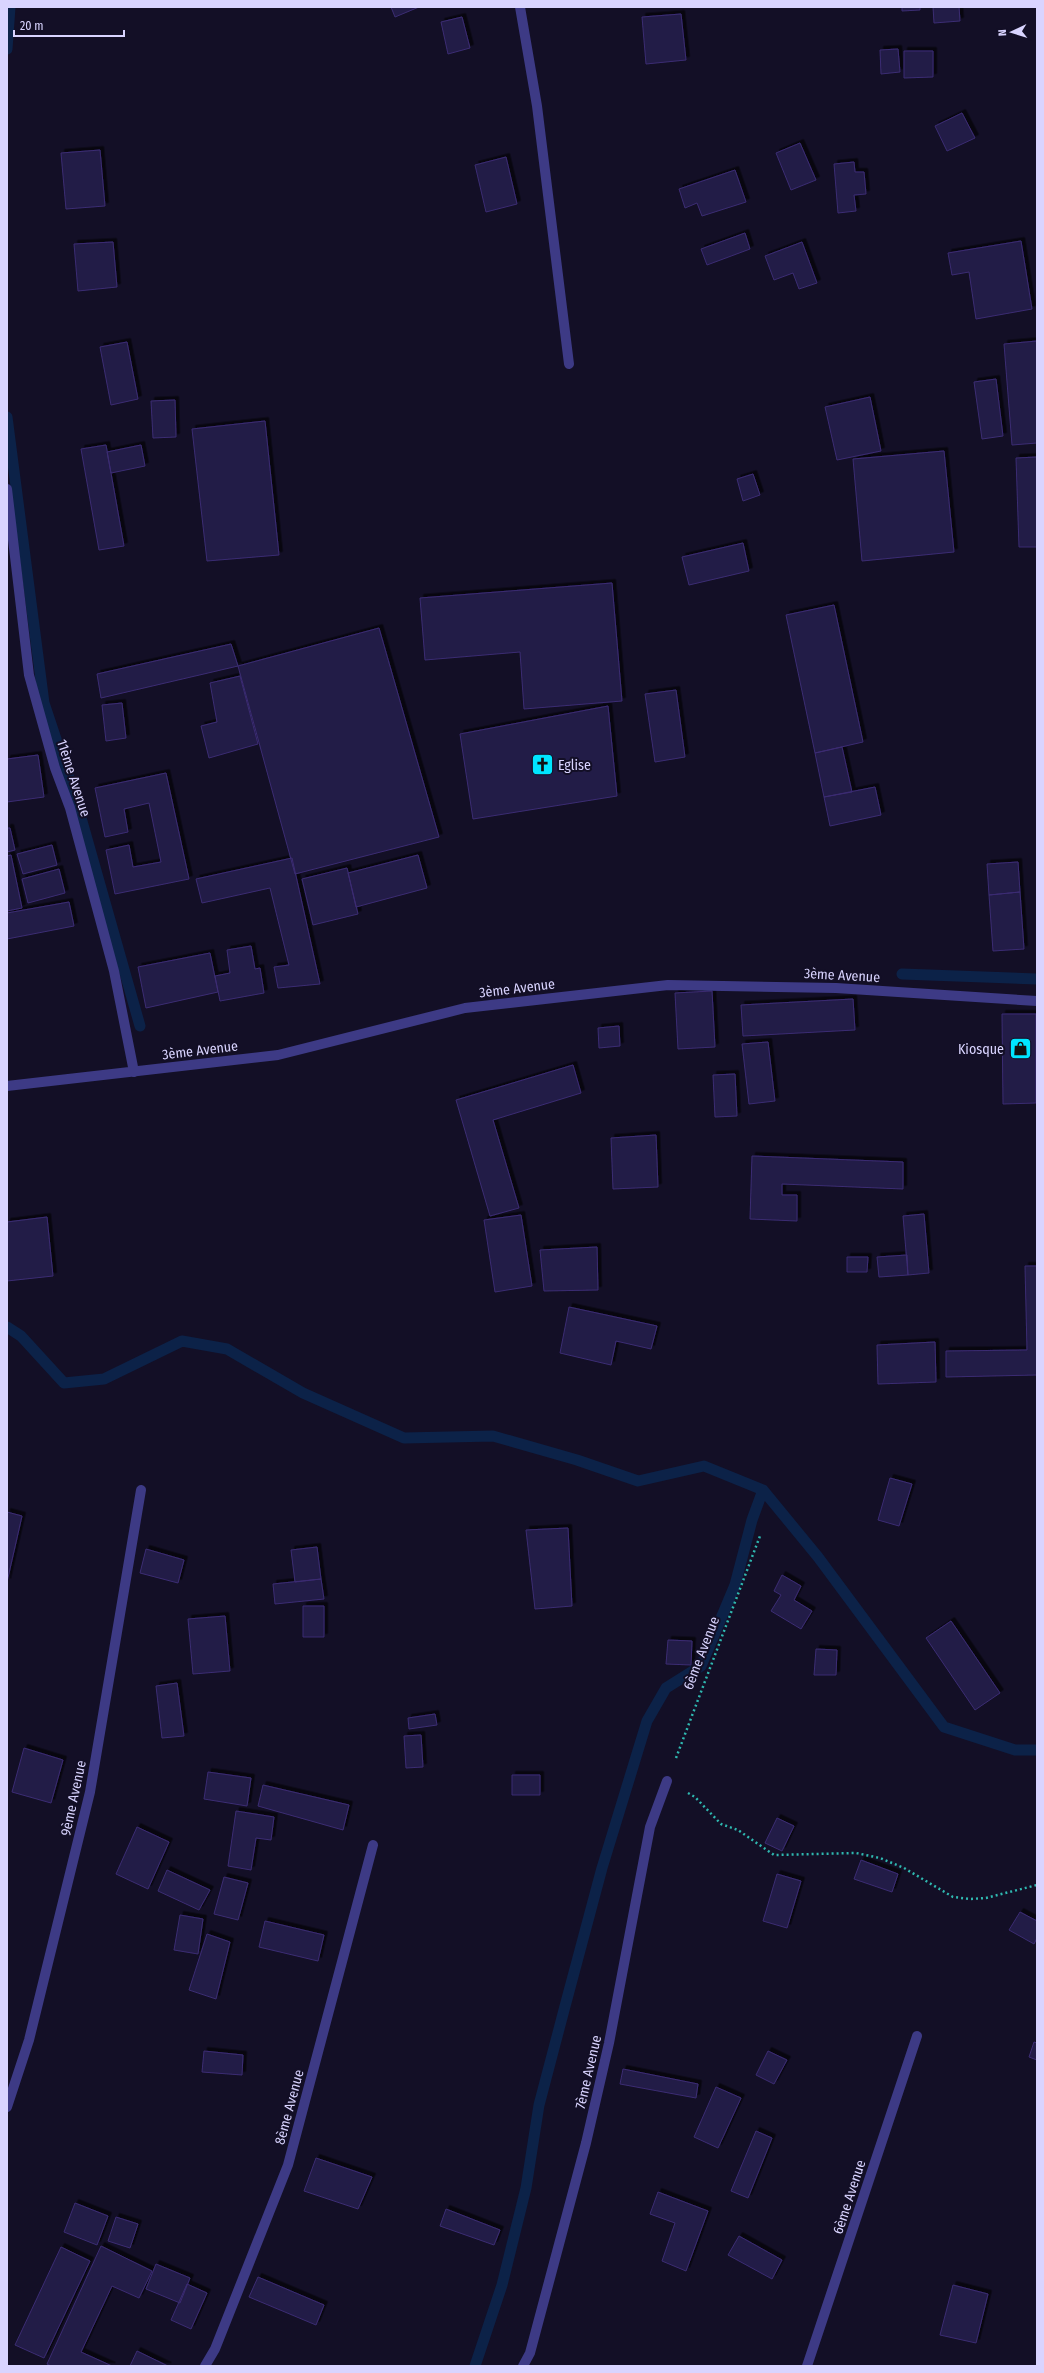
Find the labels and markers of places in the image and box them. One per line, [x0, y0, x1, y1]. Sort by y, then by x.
church icon: Eglise [530, 752, 556, 778]
place label: Eglise [558, 757, 591, 774]
shop icon: Kiosque [1007, 1036, 1033, 1062]
place label: Kiosque [958, 1041, 1004, 1058]

